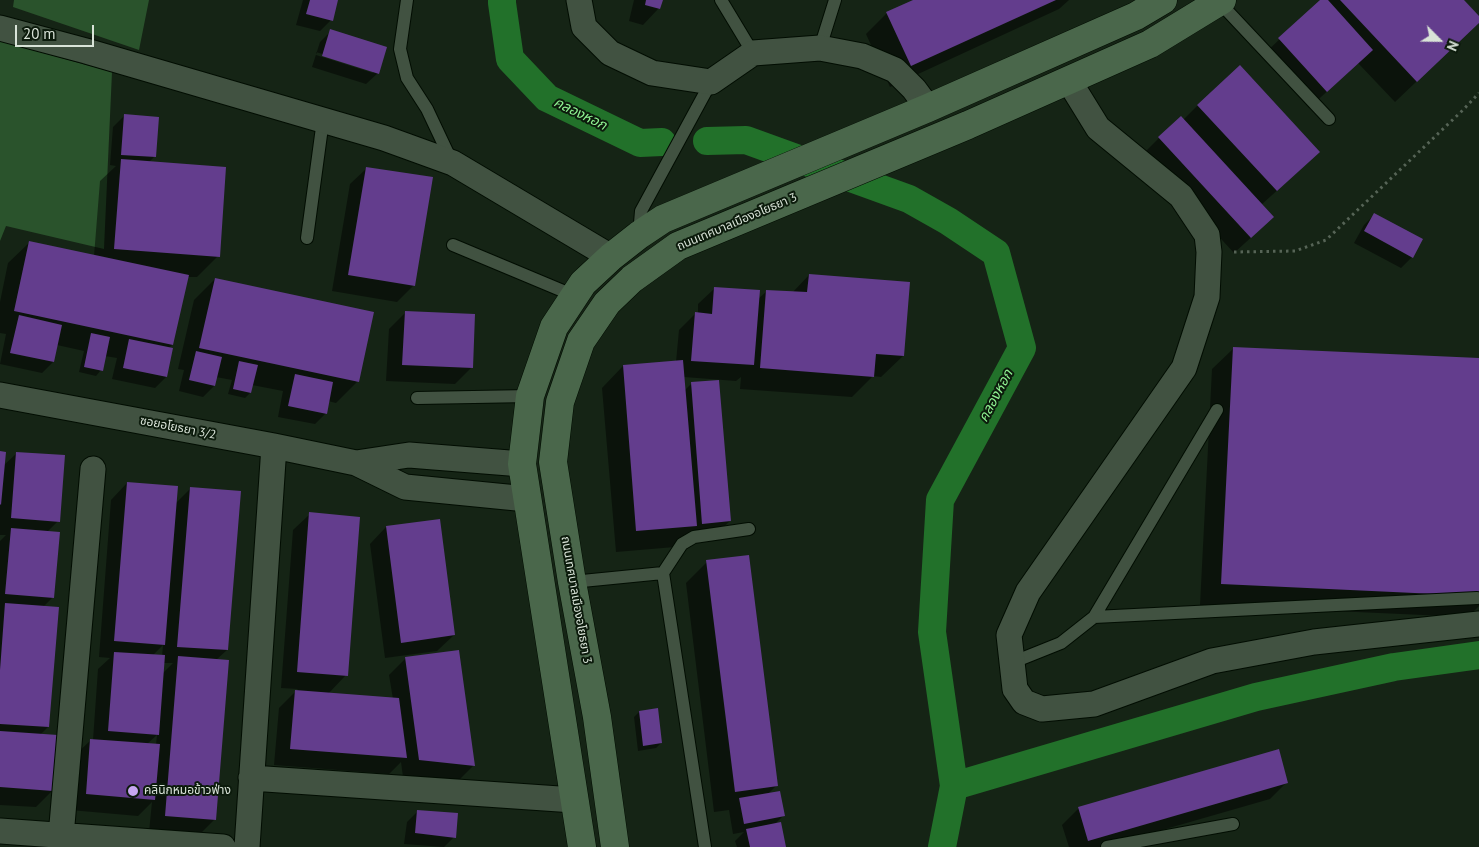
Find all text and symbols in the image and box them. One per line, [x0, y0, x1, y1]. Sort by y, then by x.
scale bar [18, 15, 96, 47]
north arrow [1414, 15, 1464, 65]
text: 20 m [23, 24, 56, 43]
text: N [1443, 38, 1463, 54]
water label: คลองหอก [551, 94, 609, 134]
street label: ถนนเทศบาลเมืองอโยธยา 3 [675, 190, 799, 254]
water label: คลองหอก [975, 367, 1017, 425]
street label: ซอยอโยธยา 3/2 [139, 414, 217, 442]
street label: ถนนเทศบาลเมืองอโยธยา 3 [558, 535, 594, 665]
marker: คลินิกหมอข้าวฟ่าง [126, 784, 140, 798]
place label: คลินิกหมอข้าวฟ่าง [144, 784, 231, 798]

